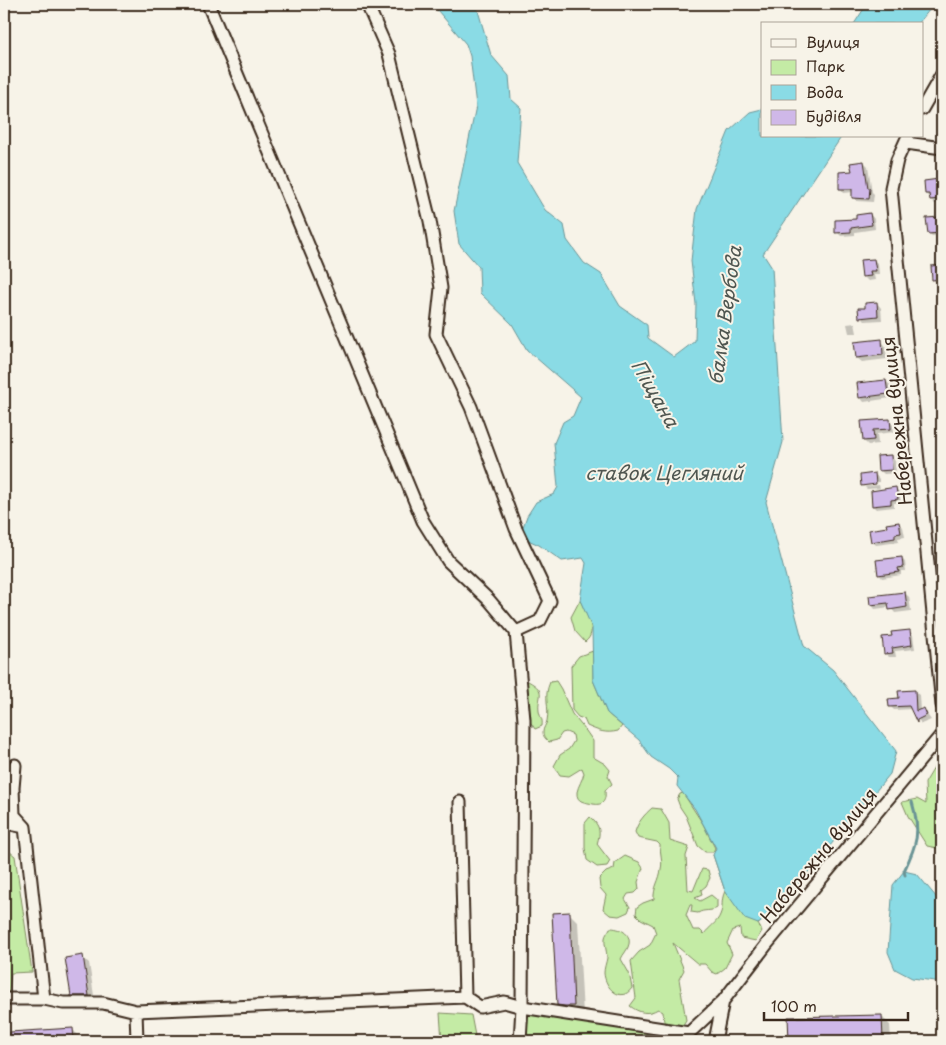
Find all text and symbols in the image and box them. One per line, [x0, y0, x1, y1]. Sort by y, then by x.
legend [761, 22, 924, 138]
text: Вулиця [806, 30, 860, 53]
text: Парк [806, 54, 845, 77]
text: Вода [806, 80, 844, 103]
text: Будівля [806, 104, 862, 127]
water label: балка Вербова [700, 243, 748, 386]
street label: Набережна вулиця [874, 335, 918, 507]
water label: Піщана [625, 354, 687, 433]
water label: ставок Цегляний [585, 458, 746, 486]
street label: Набережна вулиця [753, 781, 883, 929]
scale bar [764, 990, 907, 1022]
text: 100 m [771, 994, 817, 1017]

